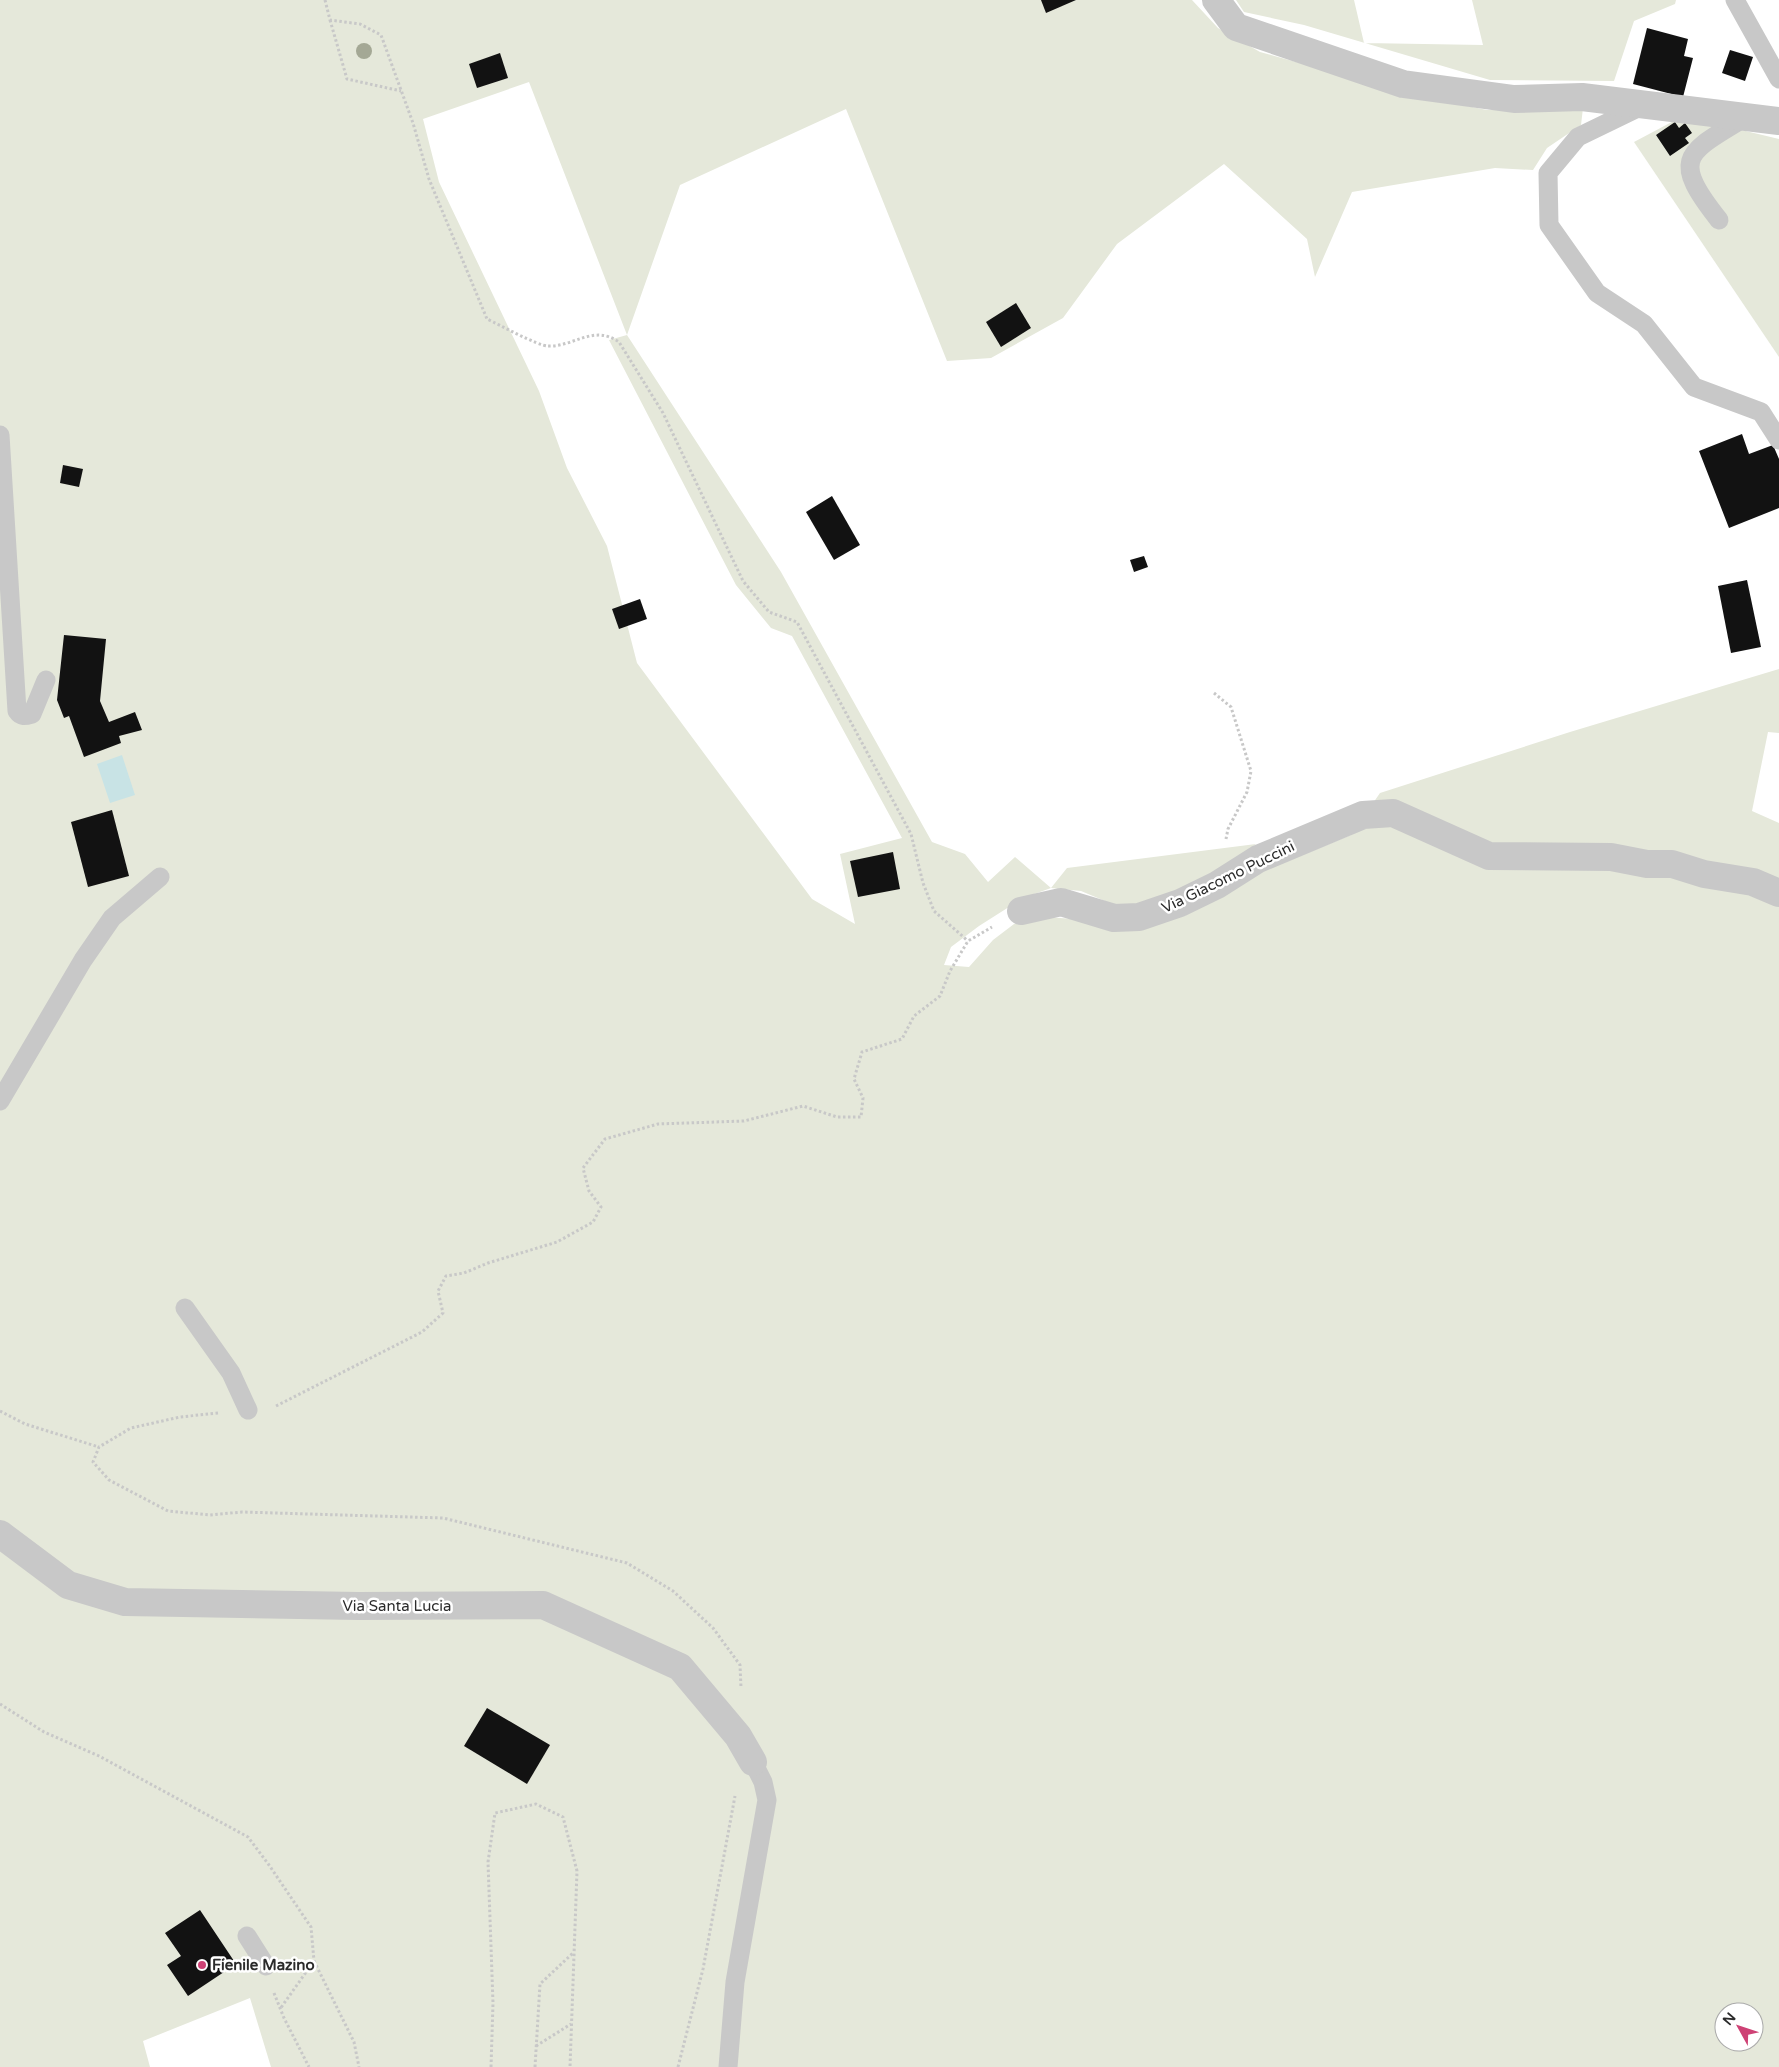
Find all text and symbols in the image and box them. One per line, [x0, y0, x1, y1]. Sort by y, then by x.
street label: Via Giacomo Puccini [1159, 837, 1297, 917]
street label: Via Santa Lucia [343, 1597, 451, 1615]
place label: Fienile Mazino [212, 1956, 315, 1974]
marker: Fienile Mazino [196, 1959, 208, 1971]
north arrow [1714, 2002, 1764, 2052]
text: N [1719, 2009, 1740, 2029]

